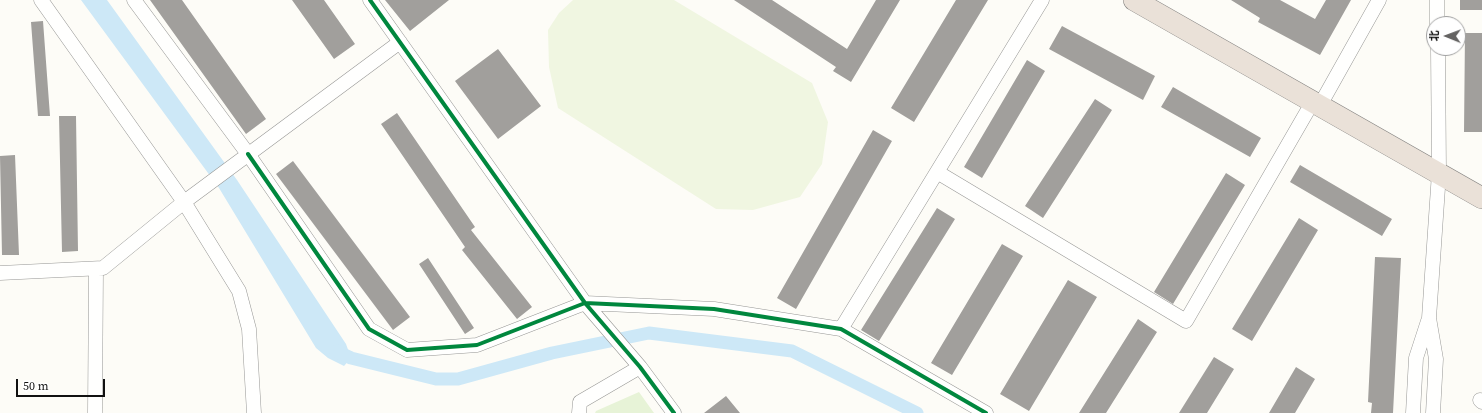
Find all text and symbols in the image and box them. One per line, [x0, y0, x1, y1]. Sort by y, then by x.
north arrow [1426, 16, 1466, 56]
text: 北 [1427, 30, 1442, 41]
scale bar [18, 371, 107, 397]
text: 50 m [23, 378, 49, 394]

